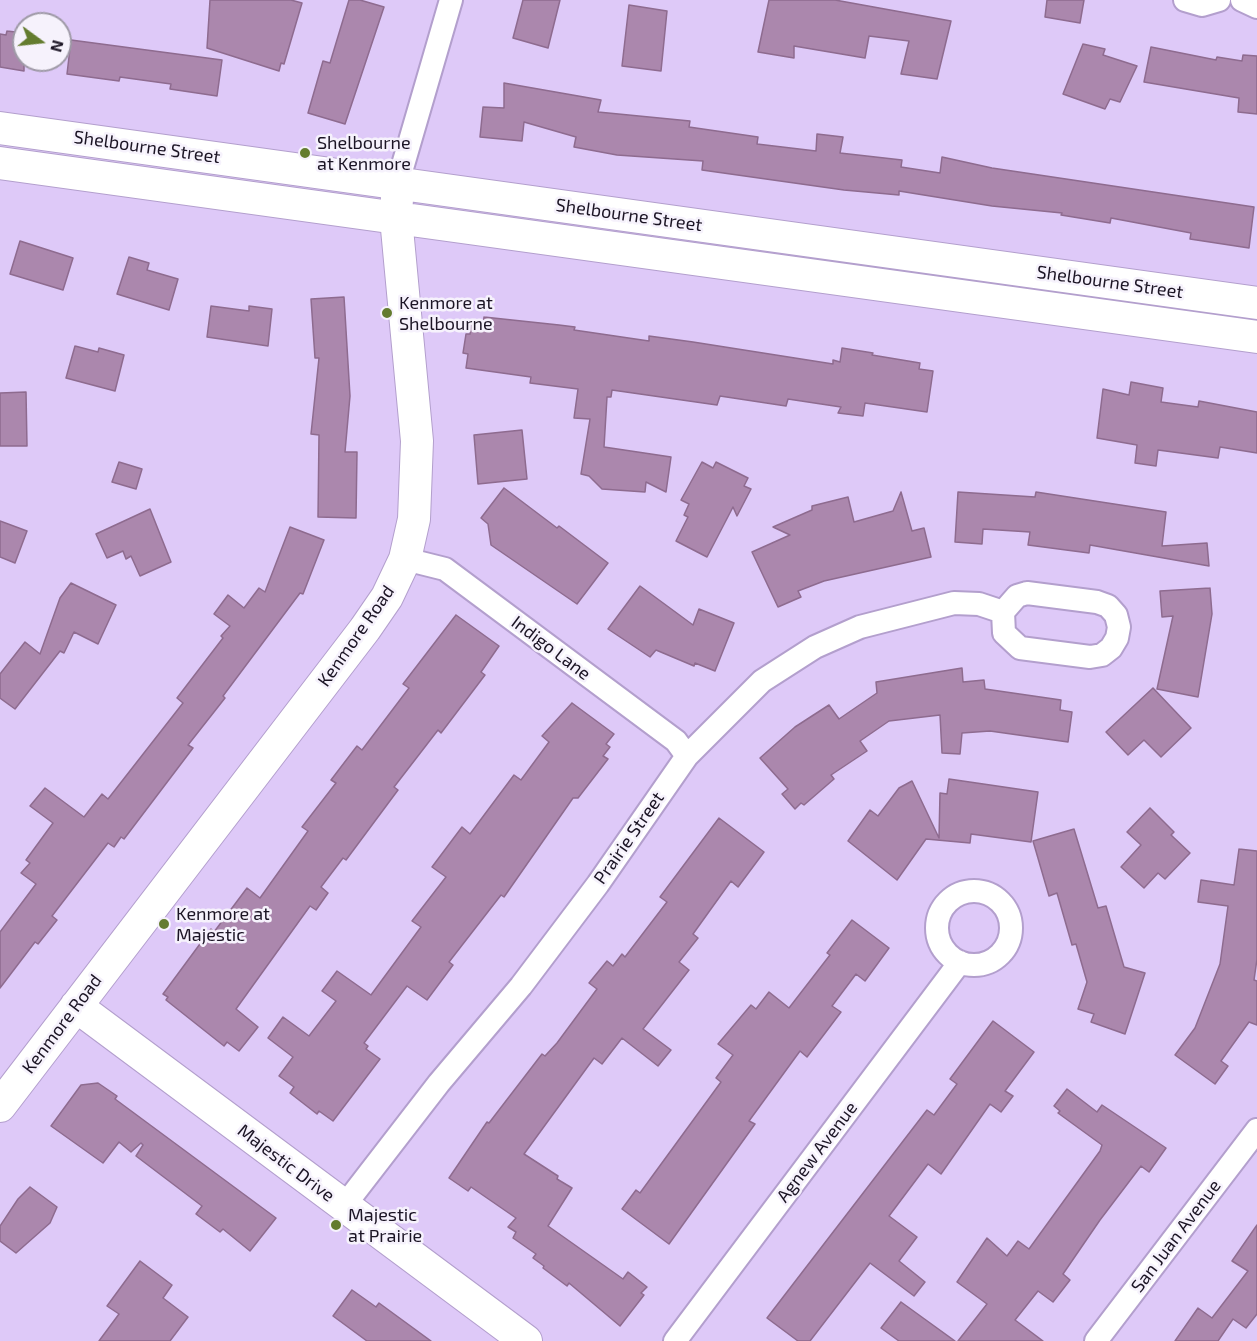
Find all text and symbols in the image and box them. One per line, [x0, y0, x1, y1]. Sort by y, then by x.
north arrow [12, 12, 72, 72]
text: N [47, 38, 69, 54]
street label: Shelbourne Street [72, 126, 222, 168]
place label: Shelbourne at Kenmore [317, 132, 411, 174]
marker: Shelbourne at Kenmore [298, 146, 312, 160]
street label: Shelbourne Street [554, 194, 704, 236]
street label: Shelbourne Street [1035, 261, 1185, 303]
place label: Kenmore at Shelbourne [399, 292, 493, 334]
marker: Kenmore at Shelbourne [380, 306, 394, 320]
street label: Kenmore Road [313, 581, 399, 691]
street label: Indigo Lane [507, 611, 595, 685]
street label: Prairie Street [589, 788, 669, 888]
place label: Kenmore at Majestic [176, 903, 270, 946]
marker: Kenmore at Majestic [157, 917, 171, 931]
street label: Kenmore Road [18, 970, 106, 1078]
street label: Agnew Avenue [772, 1097, 862, 1207]
street label: Majestic Drive [233, 1120, 339, 1206]
street label: San Juan Avenue [1127, 1175, 1225, 1297]
place label: Majestic at Prairie [348, 1204, 422, 1246]
marker: Majestic at Prairie [329, 1218, 343, 1232]

